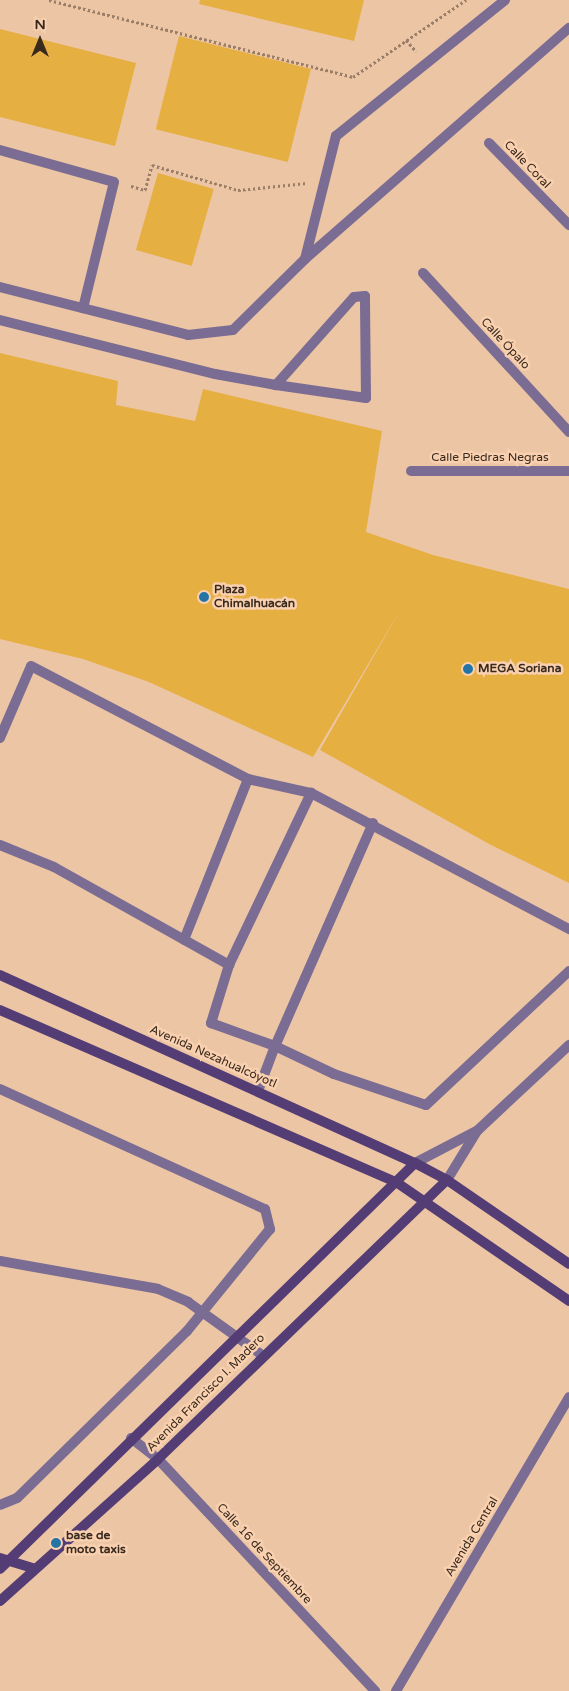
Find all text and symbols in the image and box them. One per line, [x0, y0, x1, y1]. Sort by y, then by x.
north arrow [15, 15, 65, 65]
text: N [34, 16, 46, 33]
street label: Calle Coral [501, 138, 553, 192]
street label: Calle Ópalo [477, 315, 533, 373]
street label: Calle Piedras Negras [431, 451, 549, 465]
place label: Plaza Chimalhuacán [214, 583, 295, 611]
marker: Plaza Chimalhuacán [198, 591, 210, 603]
place label: MEGA Soriana [478, 662, 561, 676]
marker: MEGA Soriana [462, 663, 474, 675]
street label: Avenida Nezahualcóyotl [147, 1022, 279, 1092]
street label: Avenida Francisco I. Madero [144, 1331, 268, 1455]
street label: Avenida Central [443, 1495, 501, 1579]
street label: Calle 16 de Septiembre [214, 1501, 314, 1607]
place label: base de moto taxis [66, 1529, 126, 1557]
marker: base de moto taxis [50, 1537, 62, 1549]

